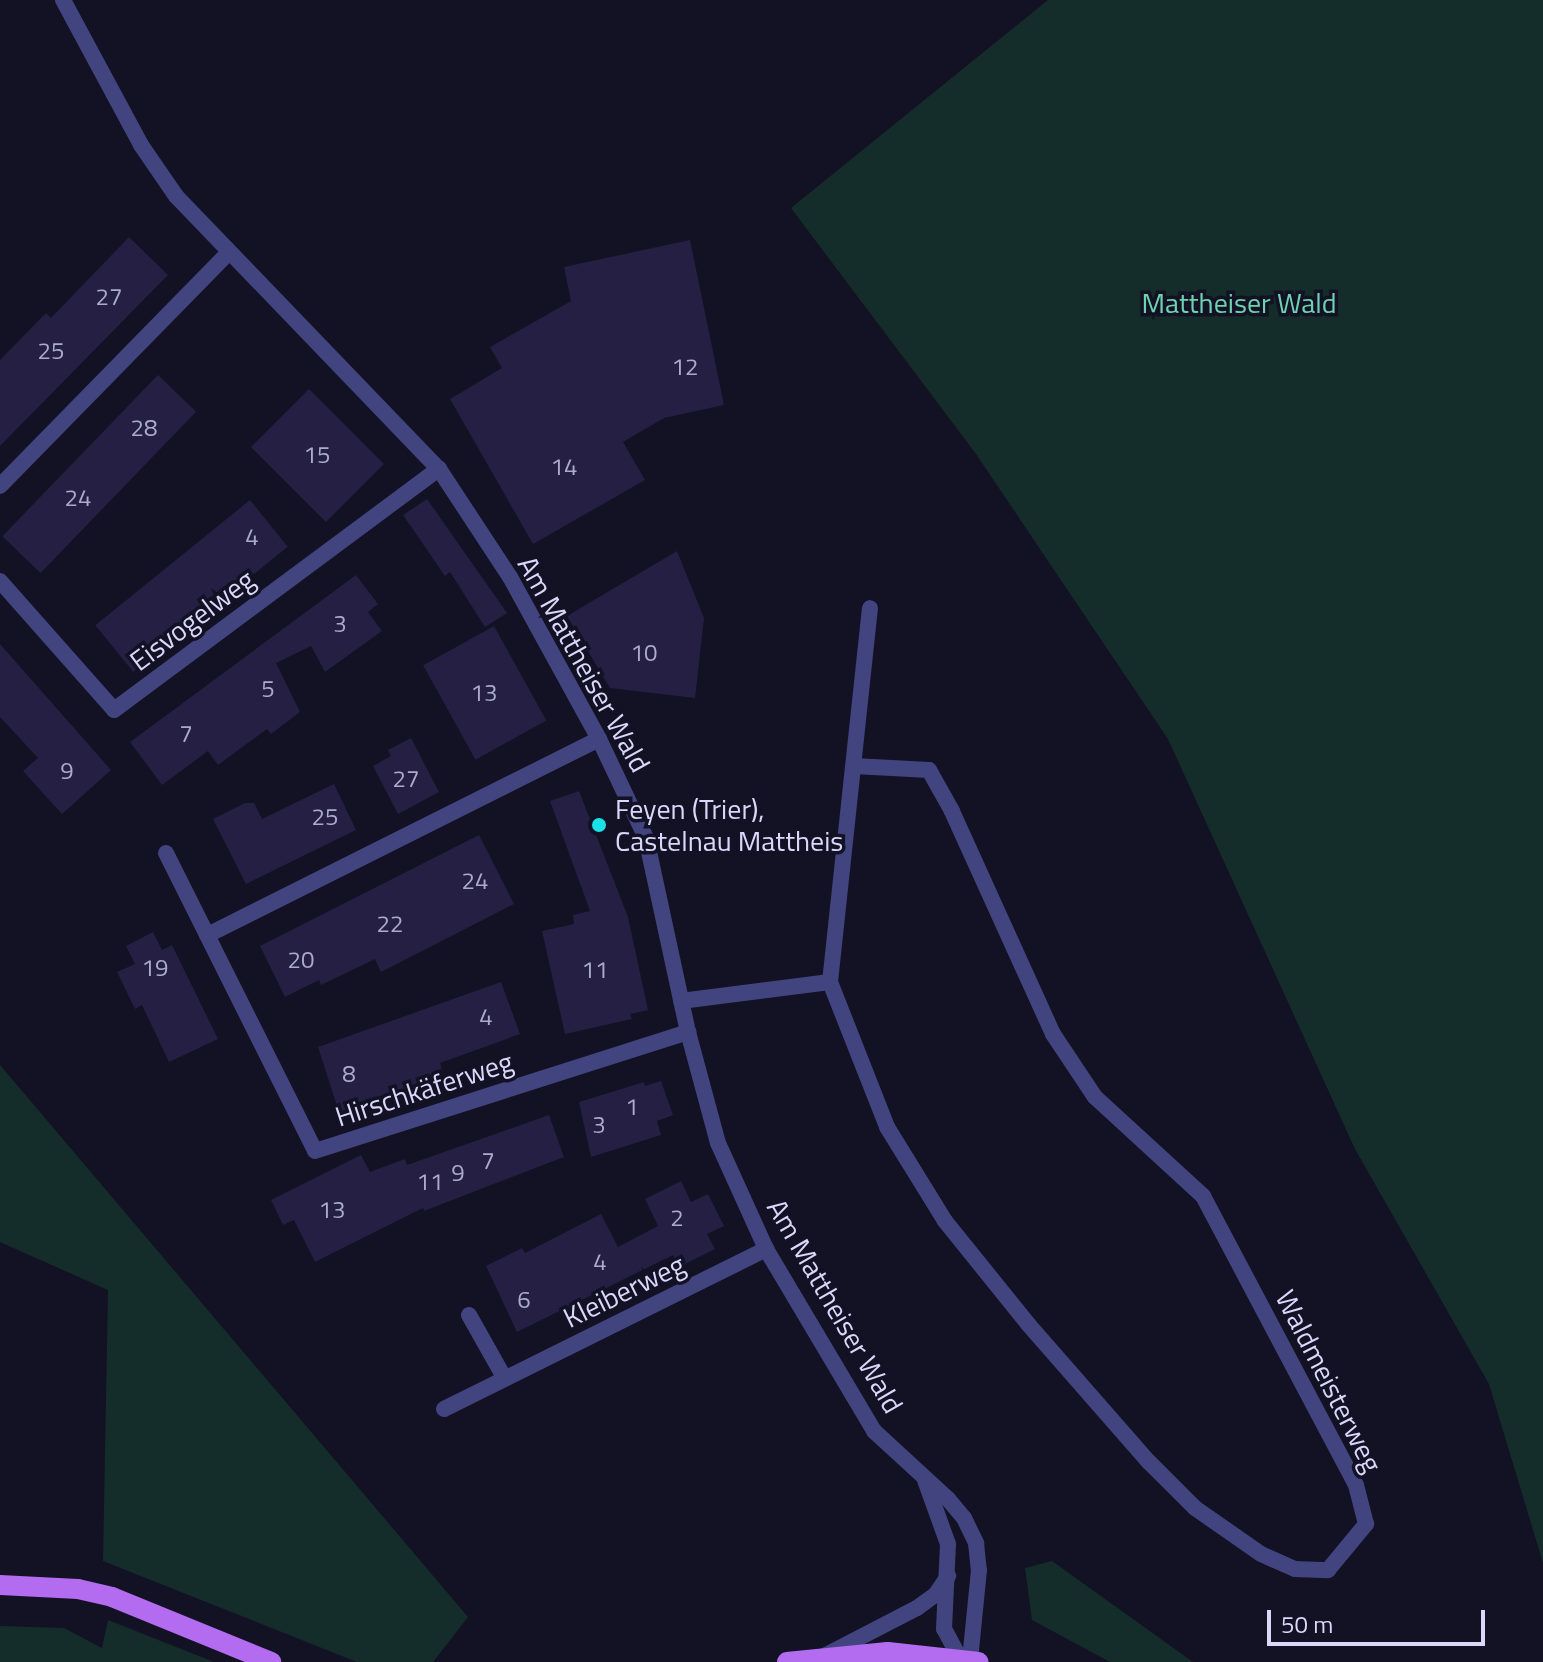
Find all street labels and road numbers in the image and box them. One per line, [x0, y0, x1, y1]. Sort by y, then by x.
street label: Am Mattheiser Wald [511, 550, 657, 778]
street label: Eisvogelweg [123, 562, 261, 678]
street label: Hirschkäferweg [331, 1044, 517, 1134]
street label: Am Mattheiser Wald [760, 1193, 910, 1419]
street label: Kleiberweg [558, 1247, 690, 1335]
street label: Waldmeisterweg [1269, 1284, 1389, 1478]

